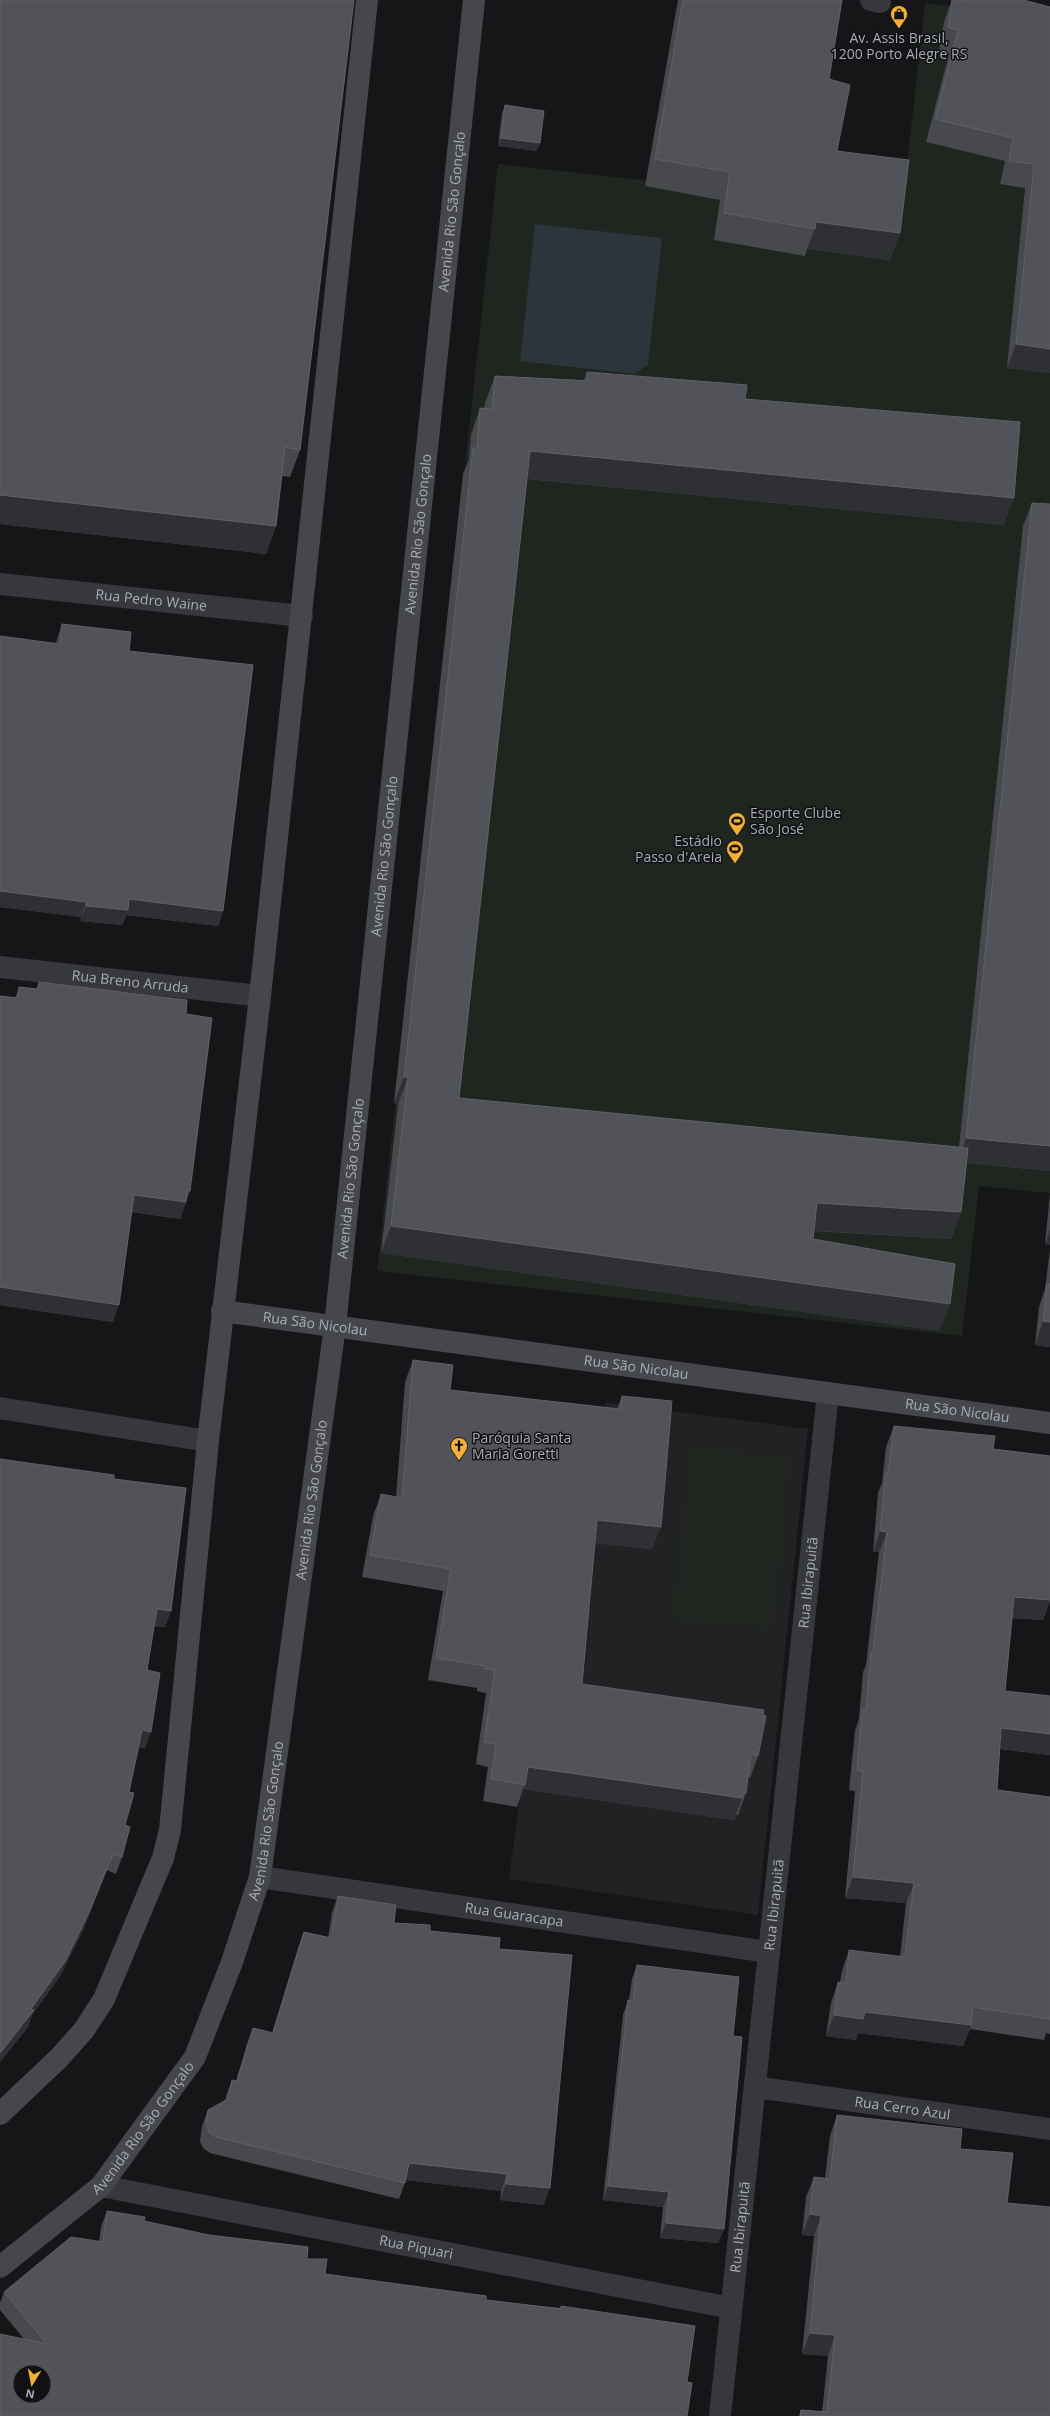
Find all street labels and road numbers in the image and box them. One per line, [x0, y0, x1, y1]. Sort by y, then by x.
street label: Avenida Rio São Gonçalo [433, 130, 469, 293]
street label: Avenida Rio São Gonçalo [400, 453, 435, 615]
street label: Rua Pedro Waine [94, 584, 208, 615]
street label: Avenida Rio São Gonçalo [366, 775, 402, 937]
street label: Rua Breno Arruda [71, 965, 190, 997]
street label: Avenida Rio São Gonçalo [332, 1097, 368, 1260]
street label: Rua São Nicolau [262, 1307, 369, 1340]
street label: Rua São Nicolau [583, 1350, 690, 1383]
street label: Rua São Nicolau [904, 1393, 1011, 1426]
street label: Avenida Rio São Gonçalo [291, 1419, 331, 1581]
street label: Rua Ibirapuitã [793, 1536, 822, 1629]
street label: Avenida Rio São Gonçalo [243, 1740, 287, 1903]
street label: Rua Ibirapuitã [759, 1858, 788, 1951]
street label: Rua Guaracapa [464, 1897, 565, 1931]
street label: Avenida Rio São Gonçalo [88, 2057, 198, 2199]
street label: Rua Cerro Azul [853, 2091, 952, 2124]
street label: Rua Ibirapuitã [725, 2180, 754, 2274]
street label: Rua Piquari [378, 2230, 455, 2263]

